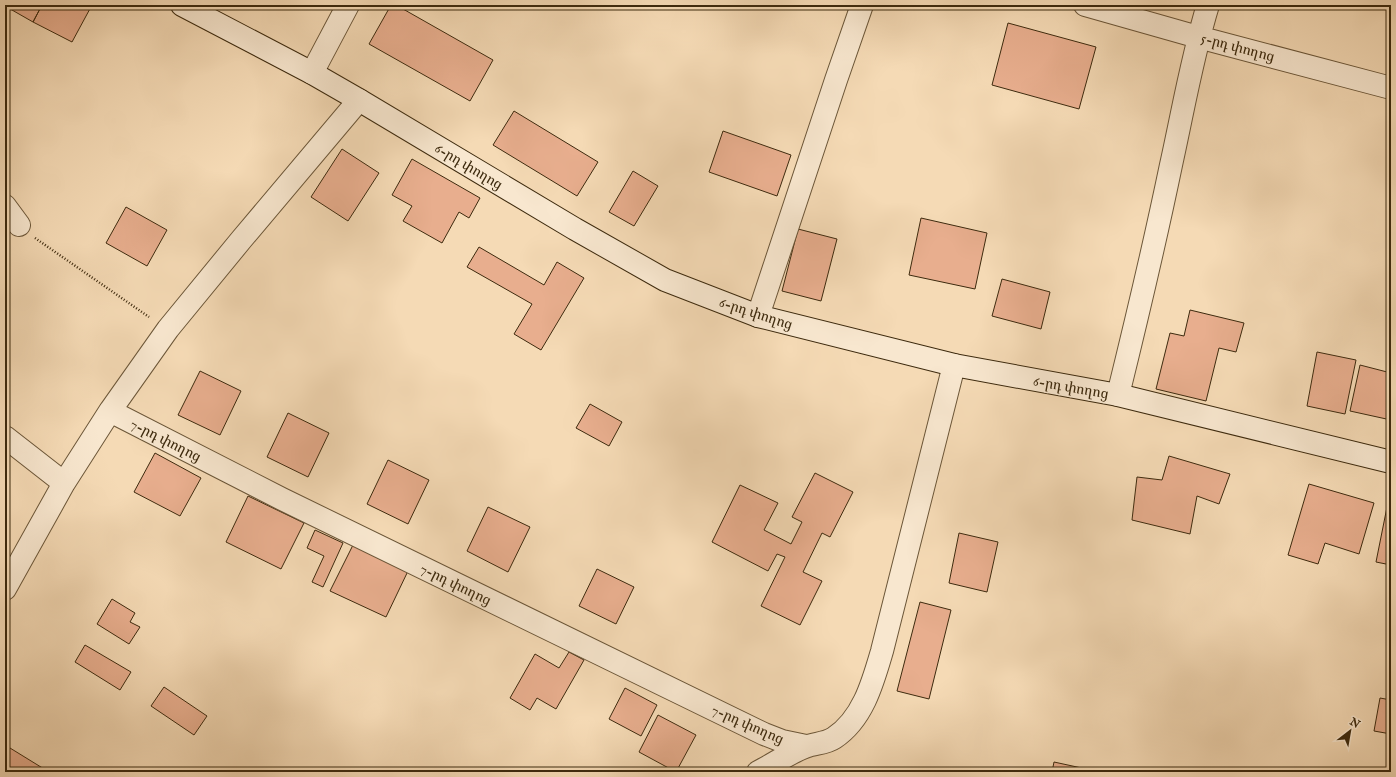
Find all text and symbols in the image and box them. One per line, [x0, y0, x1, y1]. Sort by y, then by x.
street label: 5-րդ փողոց [1199, 30, 1277, 66]
street label: 6-րդ փողոց [431, 139, 506, 194]
street label: 6-րդ փողոց [717, 294, 795, 334]
street label: 6-րդ փողոց [1032, 372, 1110, 403]
street label: 7-րդ փողոց [127, 415, 204, 466]
street label: 7-րդ փողոց [417, 560, 494, 610]
street label: 7-րդ փողոց [709, 701, 786, 749]
north arrow [1330, 711, 1370, 751]
text: N [1346, 714, 1363, 732]

